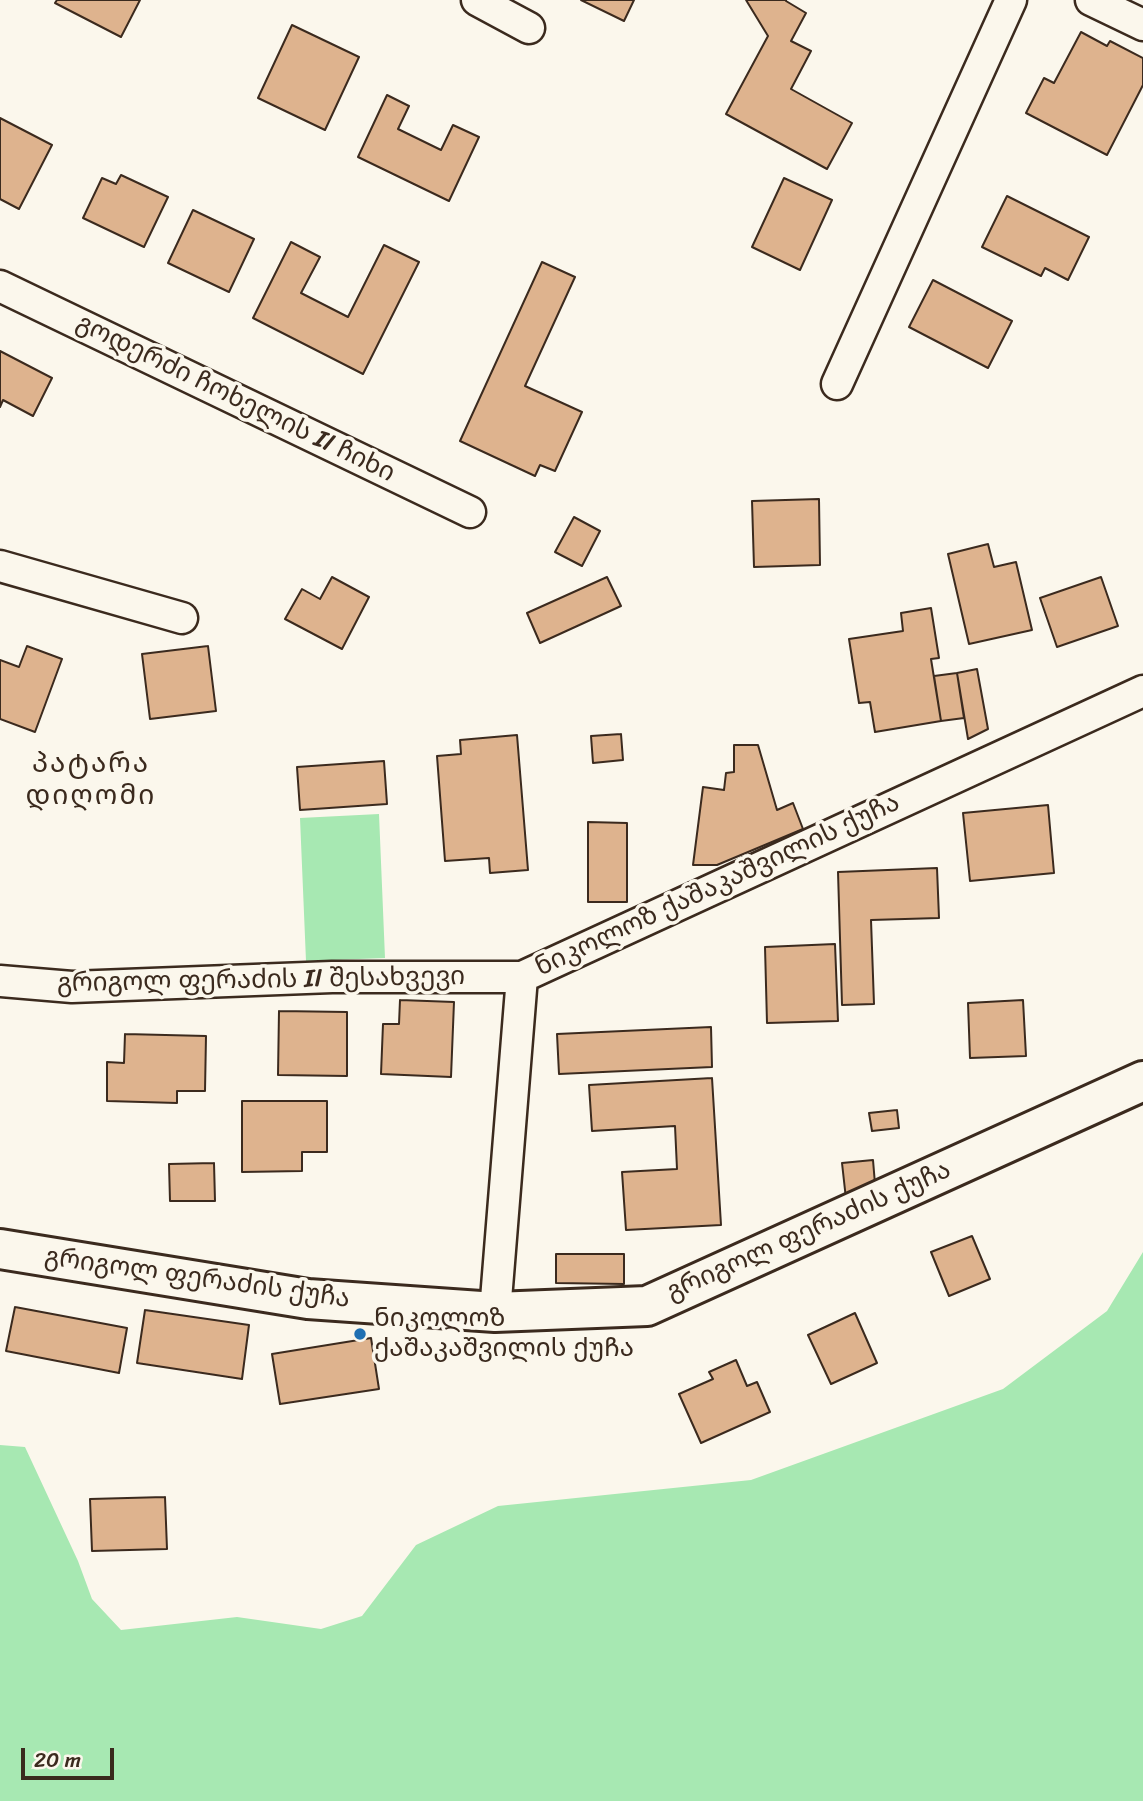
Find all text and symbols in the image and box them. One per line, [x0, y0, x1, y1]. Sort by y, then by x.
street label: გოდერძი ჩოხელის II ჩიხი [70, 308, 400, 490]
district label: პატარა დიღომი [26, 748, 156, 814]
street label: ნიკოლოზ ქაშაკაშვილის ქუჩა [531, 788, 905, 984]
street label: გრიგოლ ფერაძის II შესახვევი [57, 962, 465, 1000]
street label: გრიგოლ ფერაძის ქუჩა [662, 1155, 956, 1309]
street label: გრიგოლ ფერაძის ქუჩა [42, 1242, 352, 1316]
place label: ნიკოლოზ ქაშაკაშვილის ქუჩა [374, 1303, 634, 1364]
marker: ნიკოლოზ ქაშაკაშვილის ქუჩა [352, 1326, 368, 1342]
scale bar [24, 1734, 117, 1778]
text: 20 m [34, 1741, 81, 1779]

